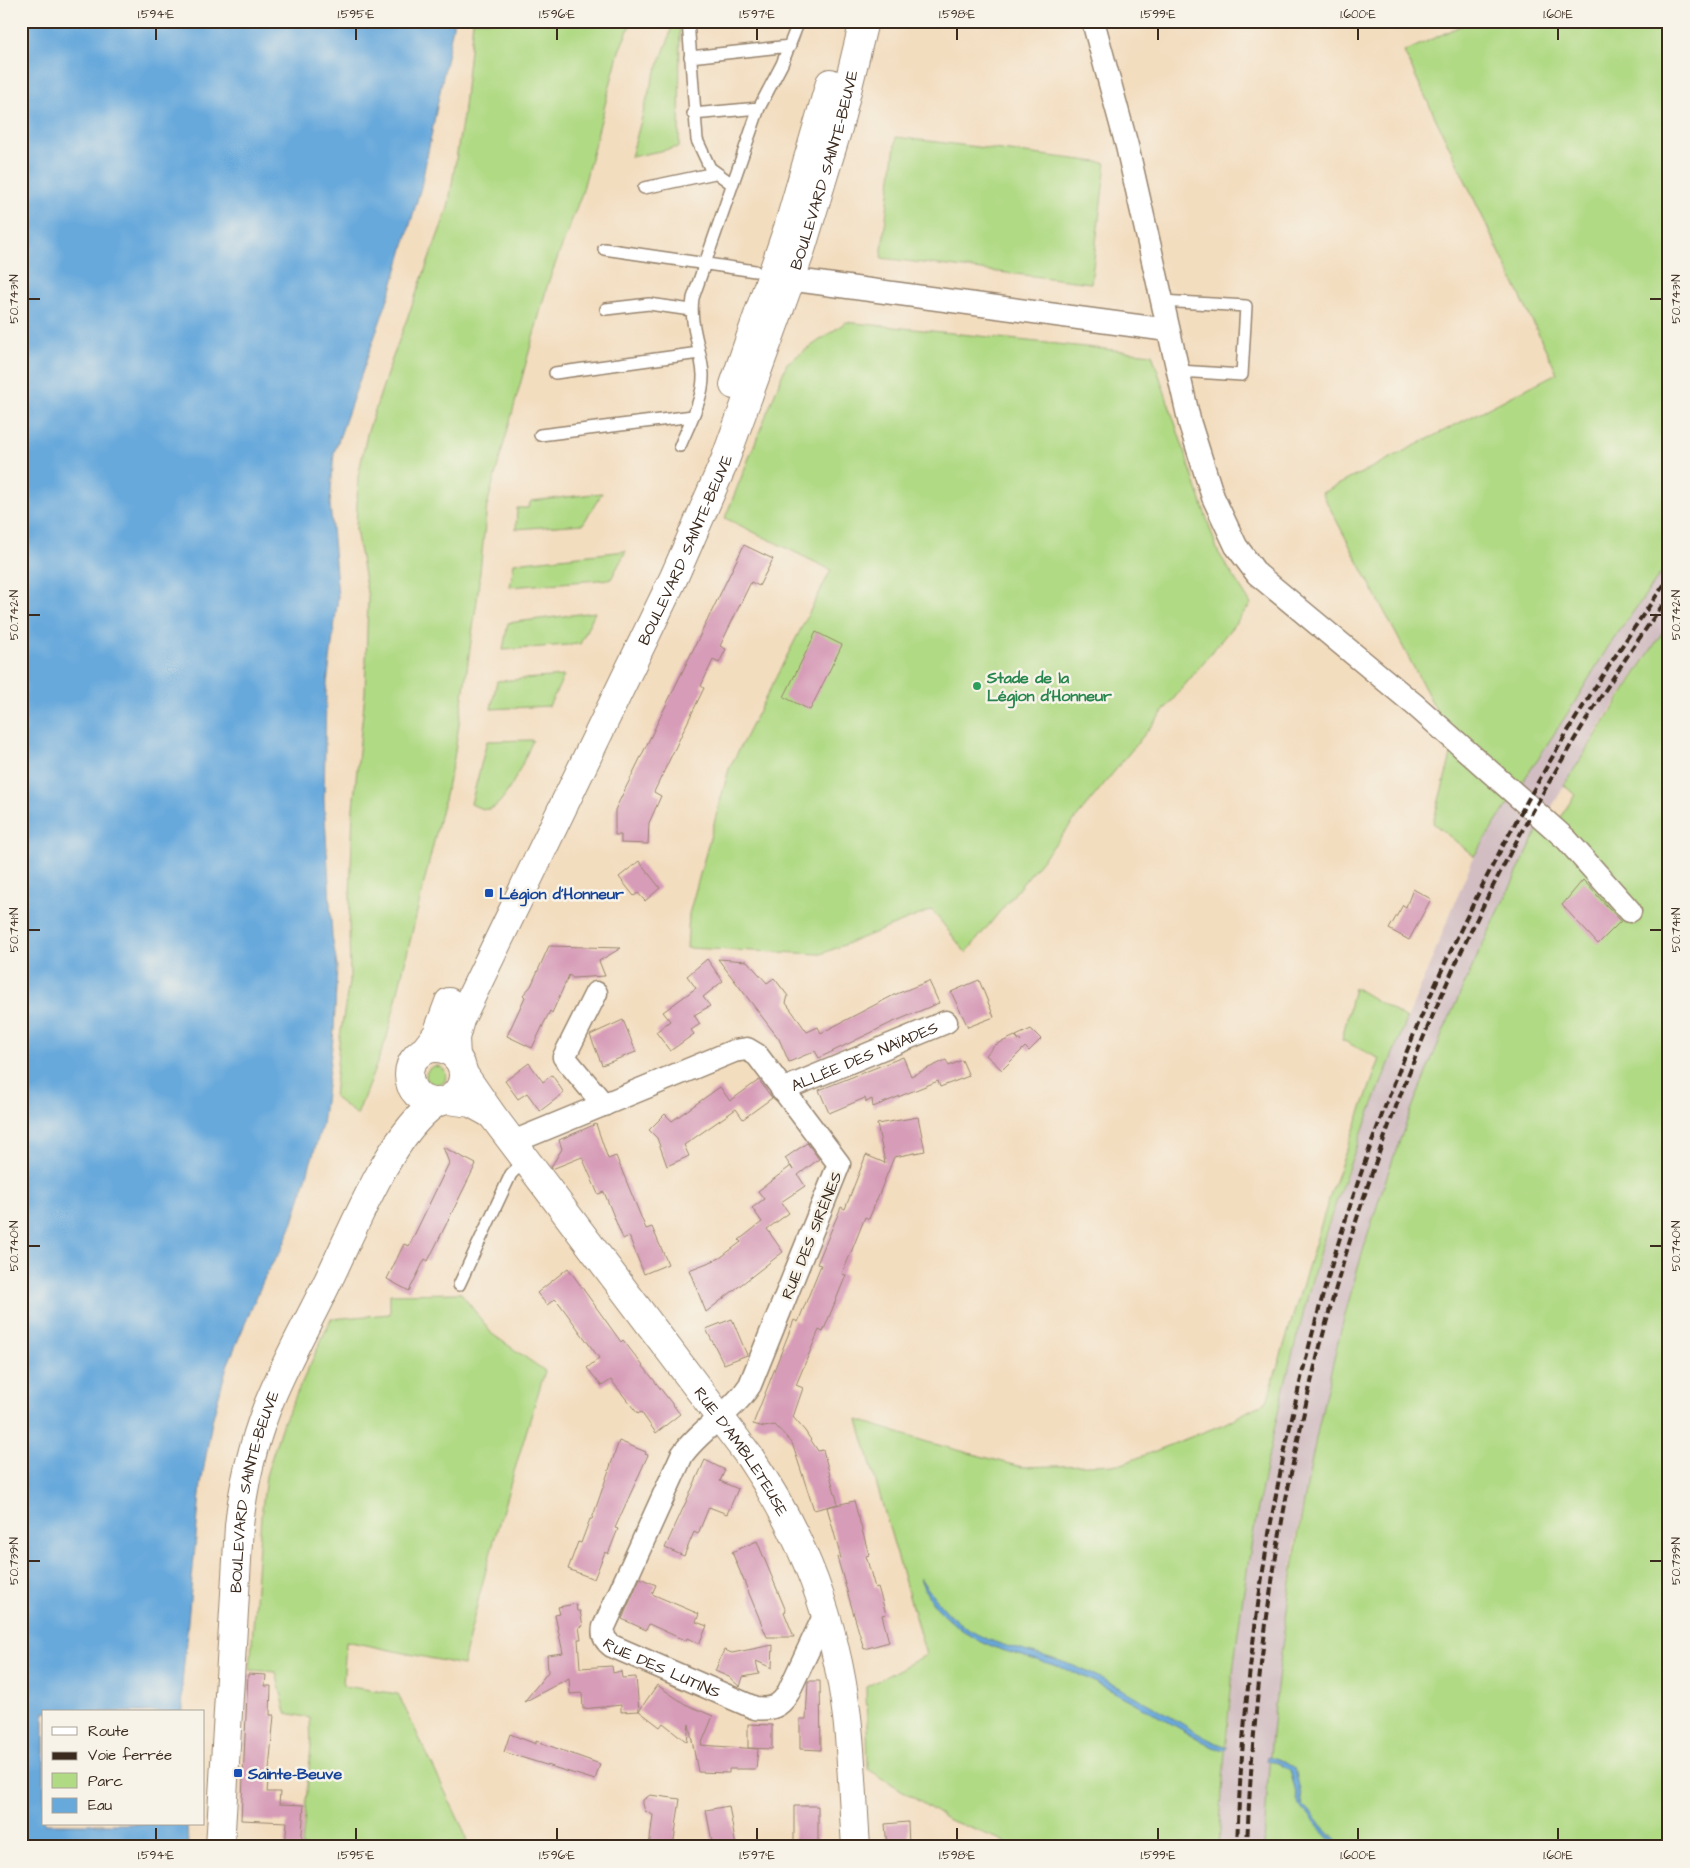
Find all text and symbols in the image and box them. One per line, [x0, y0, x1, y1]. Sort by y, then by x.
text: 1.594°E [138, 6, 174, 23]
text: 1.595°E [338, 6, 374, 23]
text: 1.596°E [539, 6, 575, 23]
text: 1.597°E [739, 6, 775, 23]
text: 1.598°E [939, 6, 975, 23]
text: 1.599°E [1140, 6, 1176, 23]
text: 1.600°E [1340, 6, 1376, 23]
text: 1.601°E [1543, 6, 1573, 23]
street label: BOULEVARD SAINTE-BEUVE [785, 68, 864, 273]
text: 50.743°N [6, 274, 23, 324]
text: 50.743°N [1668, 274, 1685, 324]
street label: BOULEVARD SAINTE-BEUVE [633, 451, 738, 649]
text: 50.742°N [6, 589, 23, 640]
text: 50.742°N [1668, 589, 1685, 640]
place label: Stade de la Légion d'Honneur [986, 667, 1112, 709]
marker: Stade de la Légion d'Honneur [971, 680, 983, 692]
place label: Légion d'Honneur [499, 883, 624, 907]
marker: Légion d'Honneur [483, 887, 495, 899]
text: 50.741°N [6, 907, 23, 953]
text: 50.741°N [1668, 907, 1685, 953]
street label: ALLÉE DES NAÏADES [788, 1017, 941, 1097]
street label: RUE DES SIRÈNES [776, 1168, 848, 1303]
text: 50.740°N [6, 1220, 23, 1272]
text: 50.740°N [1668, 1220, 1685, 1272]
street label: RUE D'AMBLETEUSE [689, 1383, 793, 1521]
street label: BOULEVARD SAINTE-BEUVE [225, 1387, 285, 1594]
text: 50.739°N [6, 1536, 23, 1585]
text: 50.739°N [1668, 1536, 1685, 1585]
street label: RUE DES LUTINS [598, 1633, 724, 1704]
legend [42, 1710, 205, 1826]
text: Route [88, 1721, 129, 1742]
text: Voie ferrée [88, 1745, 172, 1766]
place label: Sainte-Beuve [247, 1763, 342, 1785]
marker: Sainte-Beuve [232, 1767, 244, 1779]
text: Parc [88, 1771, 123, 1792]
text: Eau [88, 1795, 113, 1816]
text: 1.594°E [138, 1847, 174, 1864]
text: 1.595°E [338, 1847, 374, 1864]
text: 1.596°E [539, 1847, 575, 1864]
text: 1.597°E [739, 1847, 775, 1864]
text: 1.598°E [939, 1847, 975, 1864]
text: 1.599°E [1140, 1847, 1176, 1864]
text: 1.600°E [1340, 1847, 1376, 1864]
text: 1.601°E [1543, 1847, 1573, 1864]

